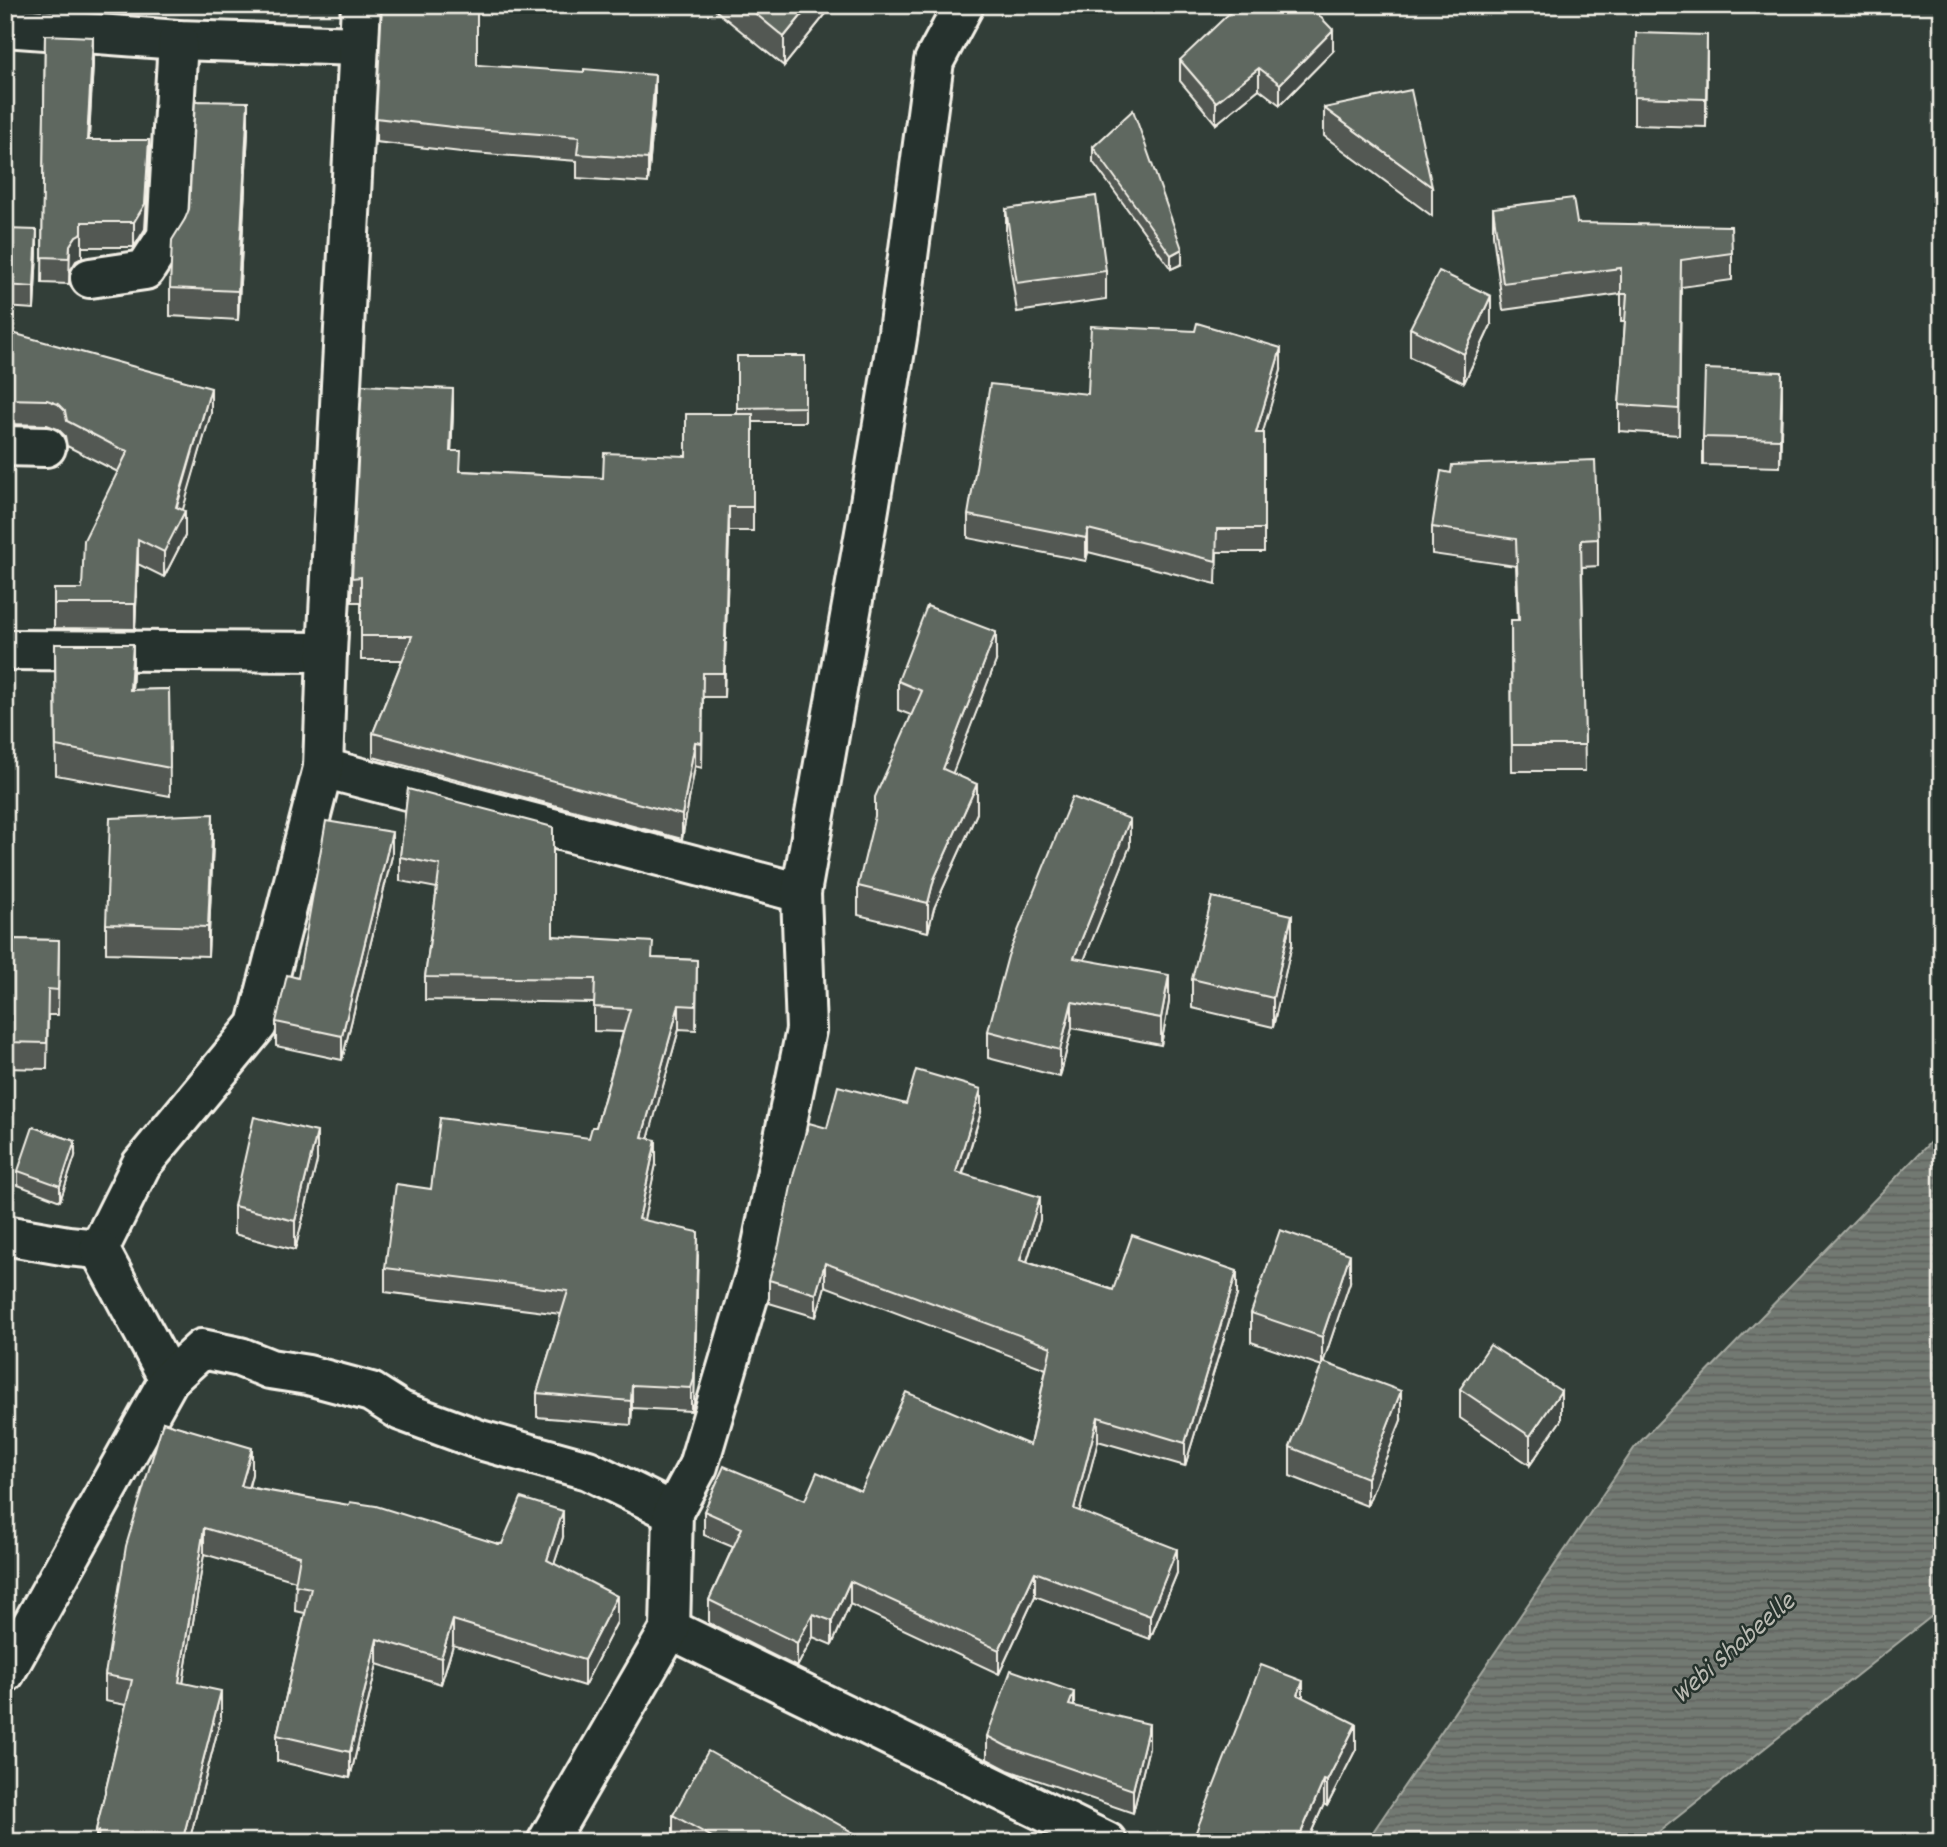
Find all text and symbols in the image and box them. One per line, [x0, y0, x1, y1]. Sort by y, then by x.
water label: Webi Shabeelle [1664, 1584, 1807, 1715]

